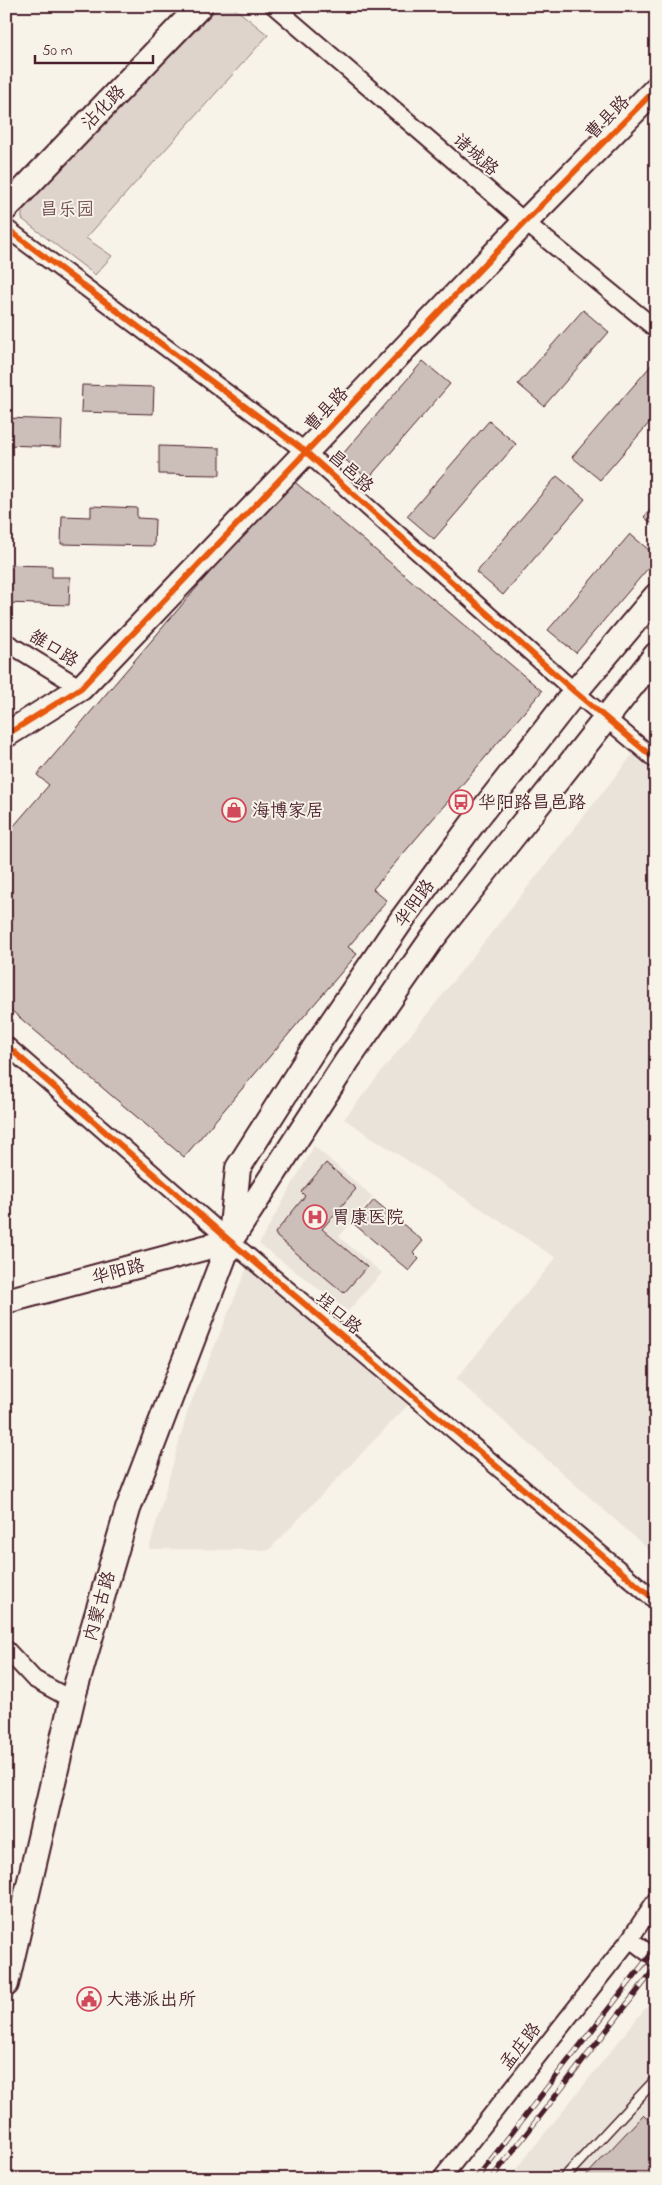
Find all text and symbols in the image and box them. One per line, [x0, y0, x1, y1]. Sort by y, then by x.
scale bar [35, 32, 152, 64]
text: 50 m [42, 40, 73, 62]
street label: 沾化路 [76, 80, 133, 137]
street label: 曹县路 [580, 90, 637, 147]
street label: 诸城路 [446, 128, 504, 183]
park label: 昌乐园 [40, 198, 94, 224]
street label: 曹县路 [299, 382, 356, 439]
street label: 昌邑路 [321, 445, 378, 500]
street label: 雒口路 [23, 624, 83, 675]
bus stop icon: 华阳路昌邑路 [448, 789, 474, 815]
place label: 华阳路昌邑路 [478, 791, 586, 817]
shop icon: 海博家居 [221, 797, 247, 823]
place label: 海博家居 [252, 799, 324, 825]
street label: 华阳路 [389, 875, 442, 934]
hospital icon: 胃康医院 [302, 1204, 328, 1230]
place label: 胃康医院 [332, 1206, 404, 1232]
street label: 华阳路 [89, 1253, 148, 1292]
street label: 埕口路 [309, 1287, 367, 1342]
street label: 内蒙古路 [79, 1568, 123, 1645]
public building icon: 大港派出所 [76, 1986, 102, 2012]
place label: 大港派出所 [106, 1988, 196, 2014]
street label: 孟庄路 [495, 2018, 548, 2077]

